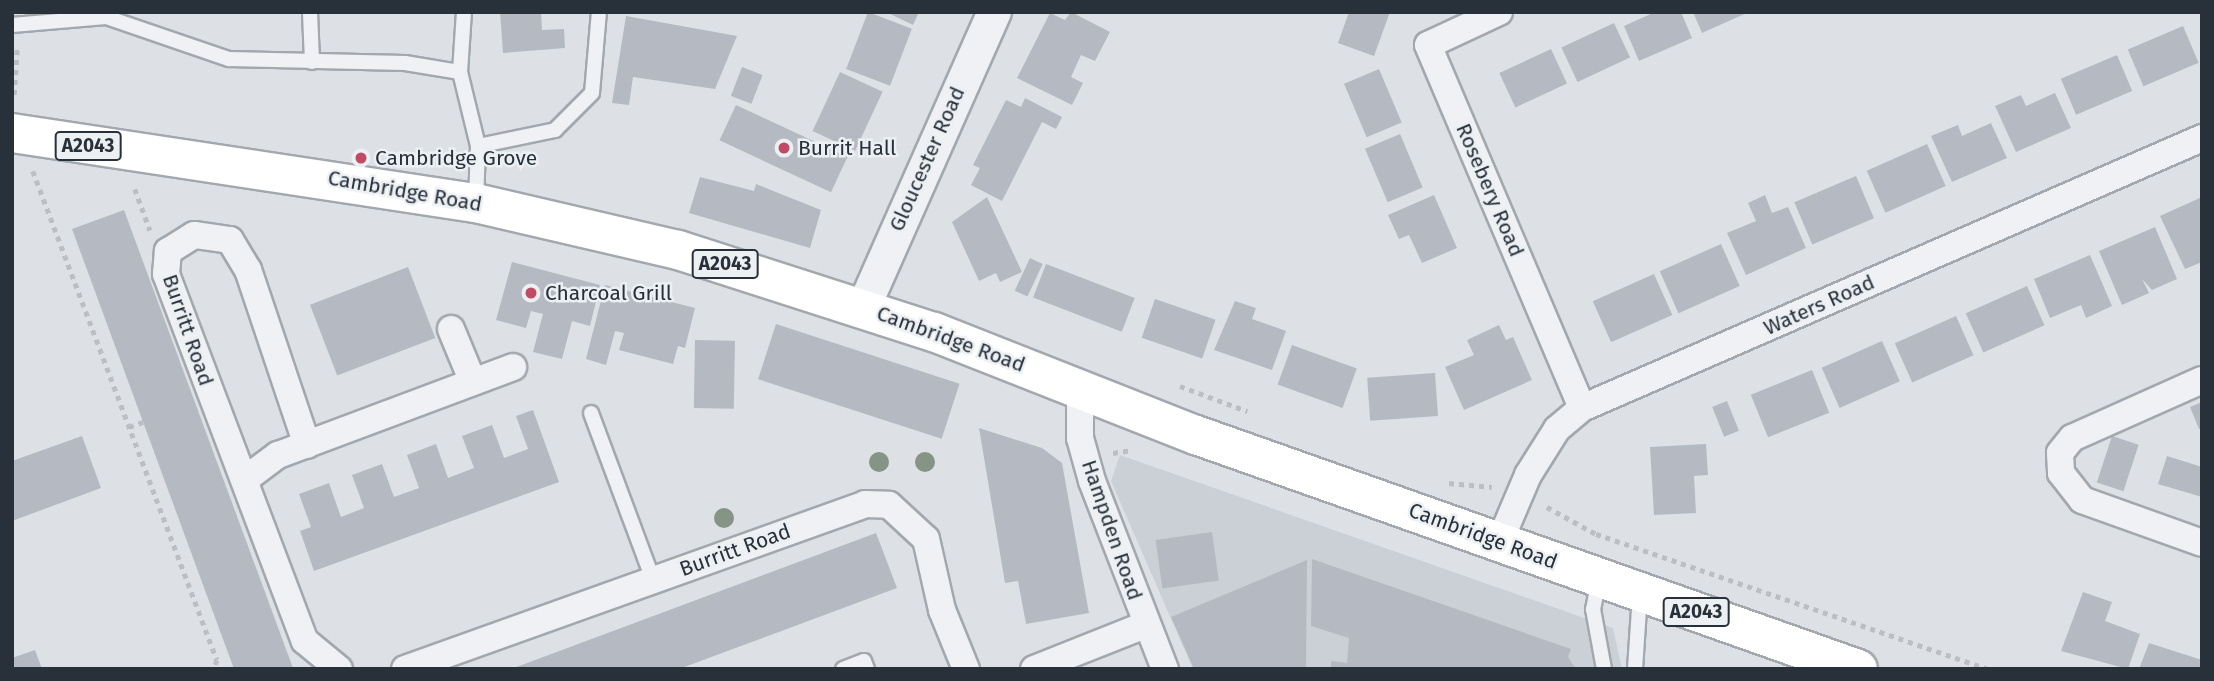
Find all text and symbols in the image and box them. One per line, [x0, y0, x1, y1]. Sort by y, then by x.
street label: Gloucester Road [884, 83, 970, 235]
street label: Rosebery Road [1451, 120, 1529, 260]
road number: A2043 [53, 130, 123, 162]
place label: Burrit Hall [798, 135, 896, 161]
marker: Burrit Hall [776, 140, 792, 156]
place label: Cambridge Grove [375, 145, 537, 171]
marker: Cambridge Grove [353, 150, 369, 166]
street label: Cambridge Road [326, 165, 484, 217]
road number: A2043 [690, 248, 760, 280]
street label: Waters Road [1760, 269, 1878, 341]
street label: Burritt Road [157, 271, 219, 389]
place label: Charcoal Grill [545, 280, 672, 306]
marker: Charcoal Grill [523, 285, 539, 301]
street label: Cambridge Road [873, 300, 1029, 378]
street label: Hampden Road [1076, 457, 1148, 603]
street label: Cambridge Road [1405, 497, 1561, 575]
street label: Burritt Road [676, 518, 794, 582]
road number: A2043 [1661, 596, 1731, 628]

